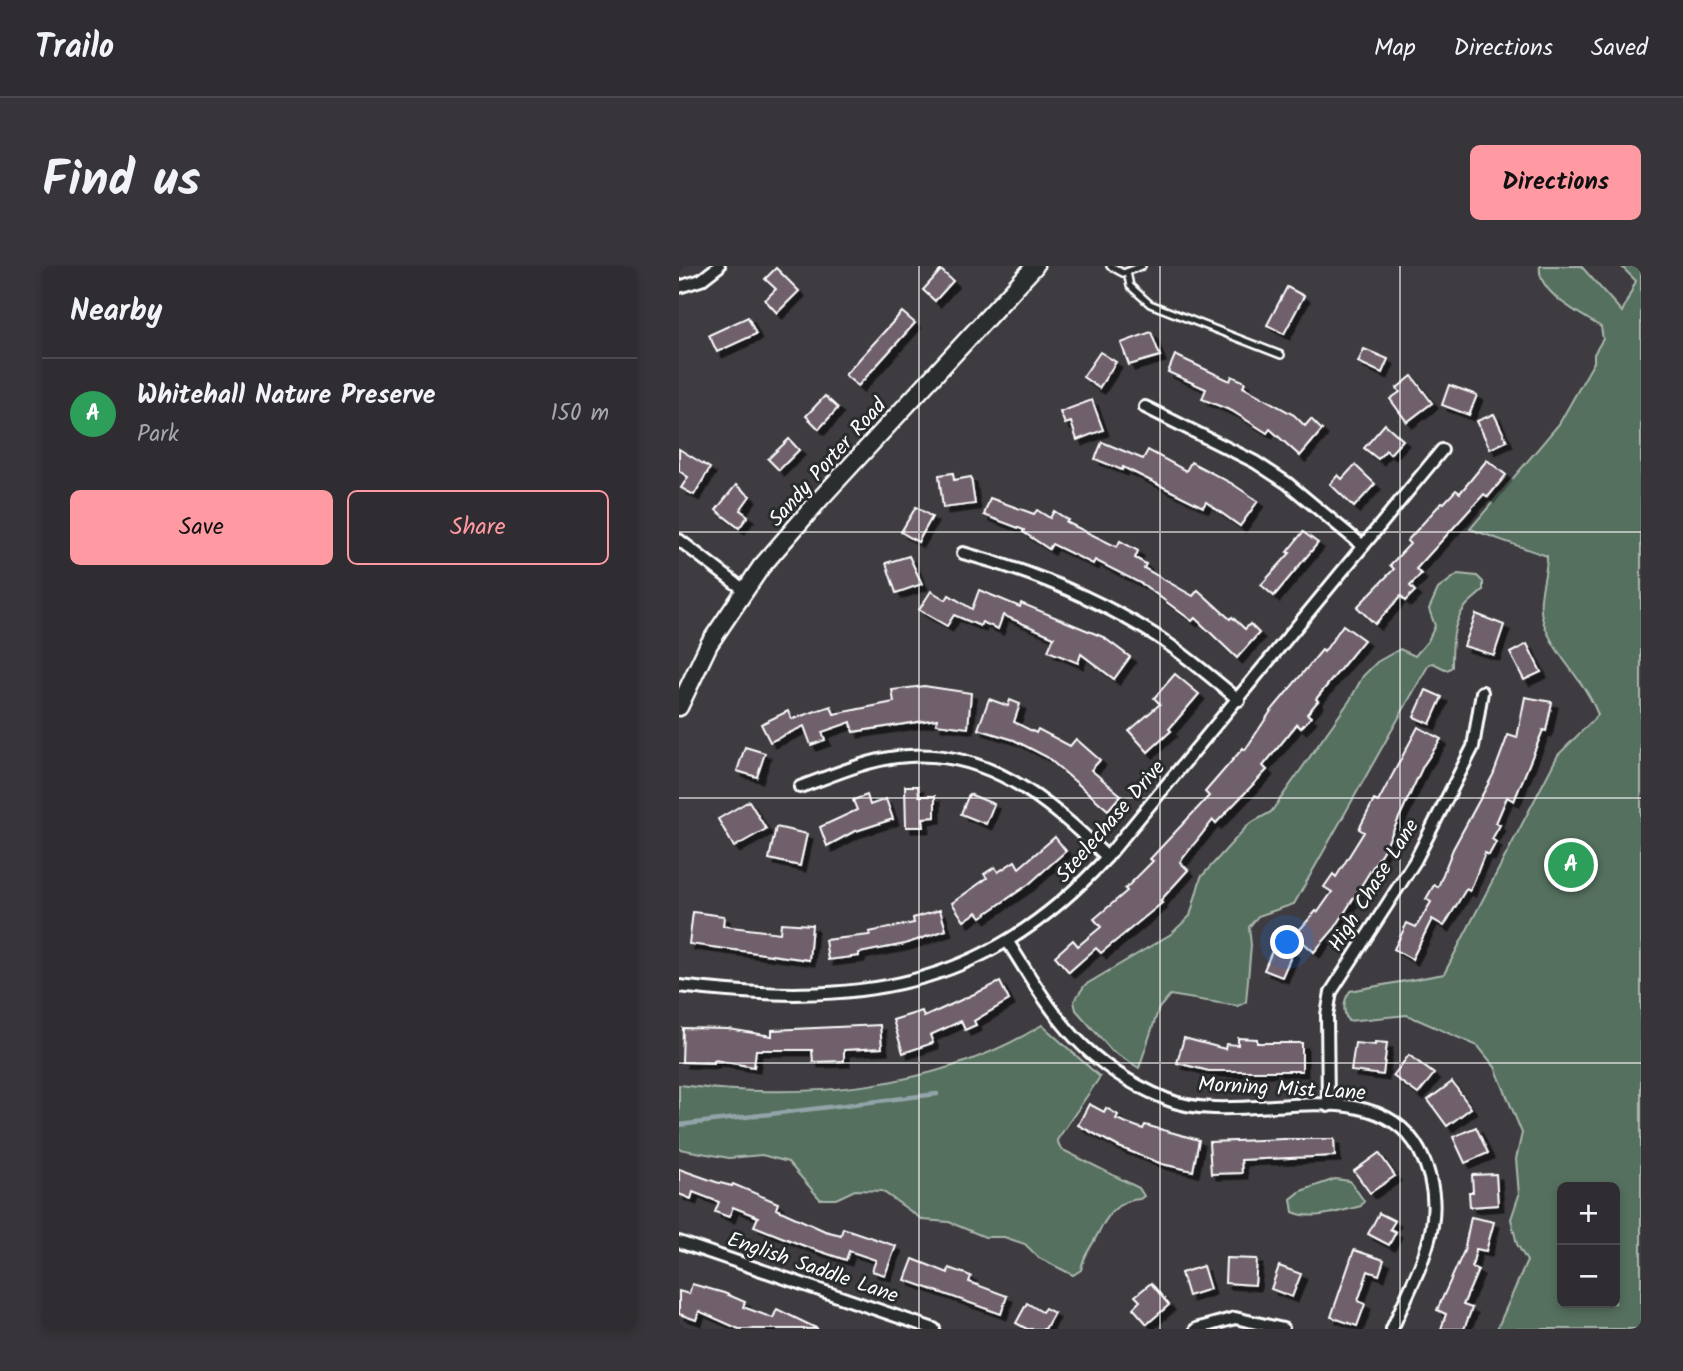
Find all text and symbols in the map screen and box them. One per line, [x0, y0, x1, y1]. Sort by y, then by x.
text: Trailo [35, 22, 114, 75]
text: Map [1374, 29, 1416, 68]
text: Directions [1454, 29, 1553, 68]
text: Saved [1591, 29, 1648, 68]
text: Find us [42, 143, 200, 221]
button: Directions [1470, 145, 1641, 220]
text: Nearby [70, 288, 162, 336]
text: Whitehall Nature Preserve [137, 375, 435, 417]
street label: Sandy Porter Road [761, 391, 896, 535]
text: A [86, 396, 100, 432]
text: 150 m [550, 396, 609, 432]
text: Park [137, 417, 179, 453]
button: Save [70, 490, 333, 565]
button: Share [347, 490, 609, 565]
street label: Steelechase Drive [1048, 753, 1174, 891]
street label: High Chase Lane [1320, 812, 1429, 959]
pin: A [1548, 839, 1594, 891]
your location [1270, 925, 1304, 959]
street label: Morning Mist Lane [1197, 1069, 1367, 1110]
map controls [1557, 1182, 1620, 1308]
button: + [1557, 1182, 1620, 1245]
street label: English Saddle Lane [722, 1224, 903, 1313]
button: − [1557, 1245, 1620, 1308]

